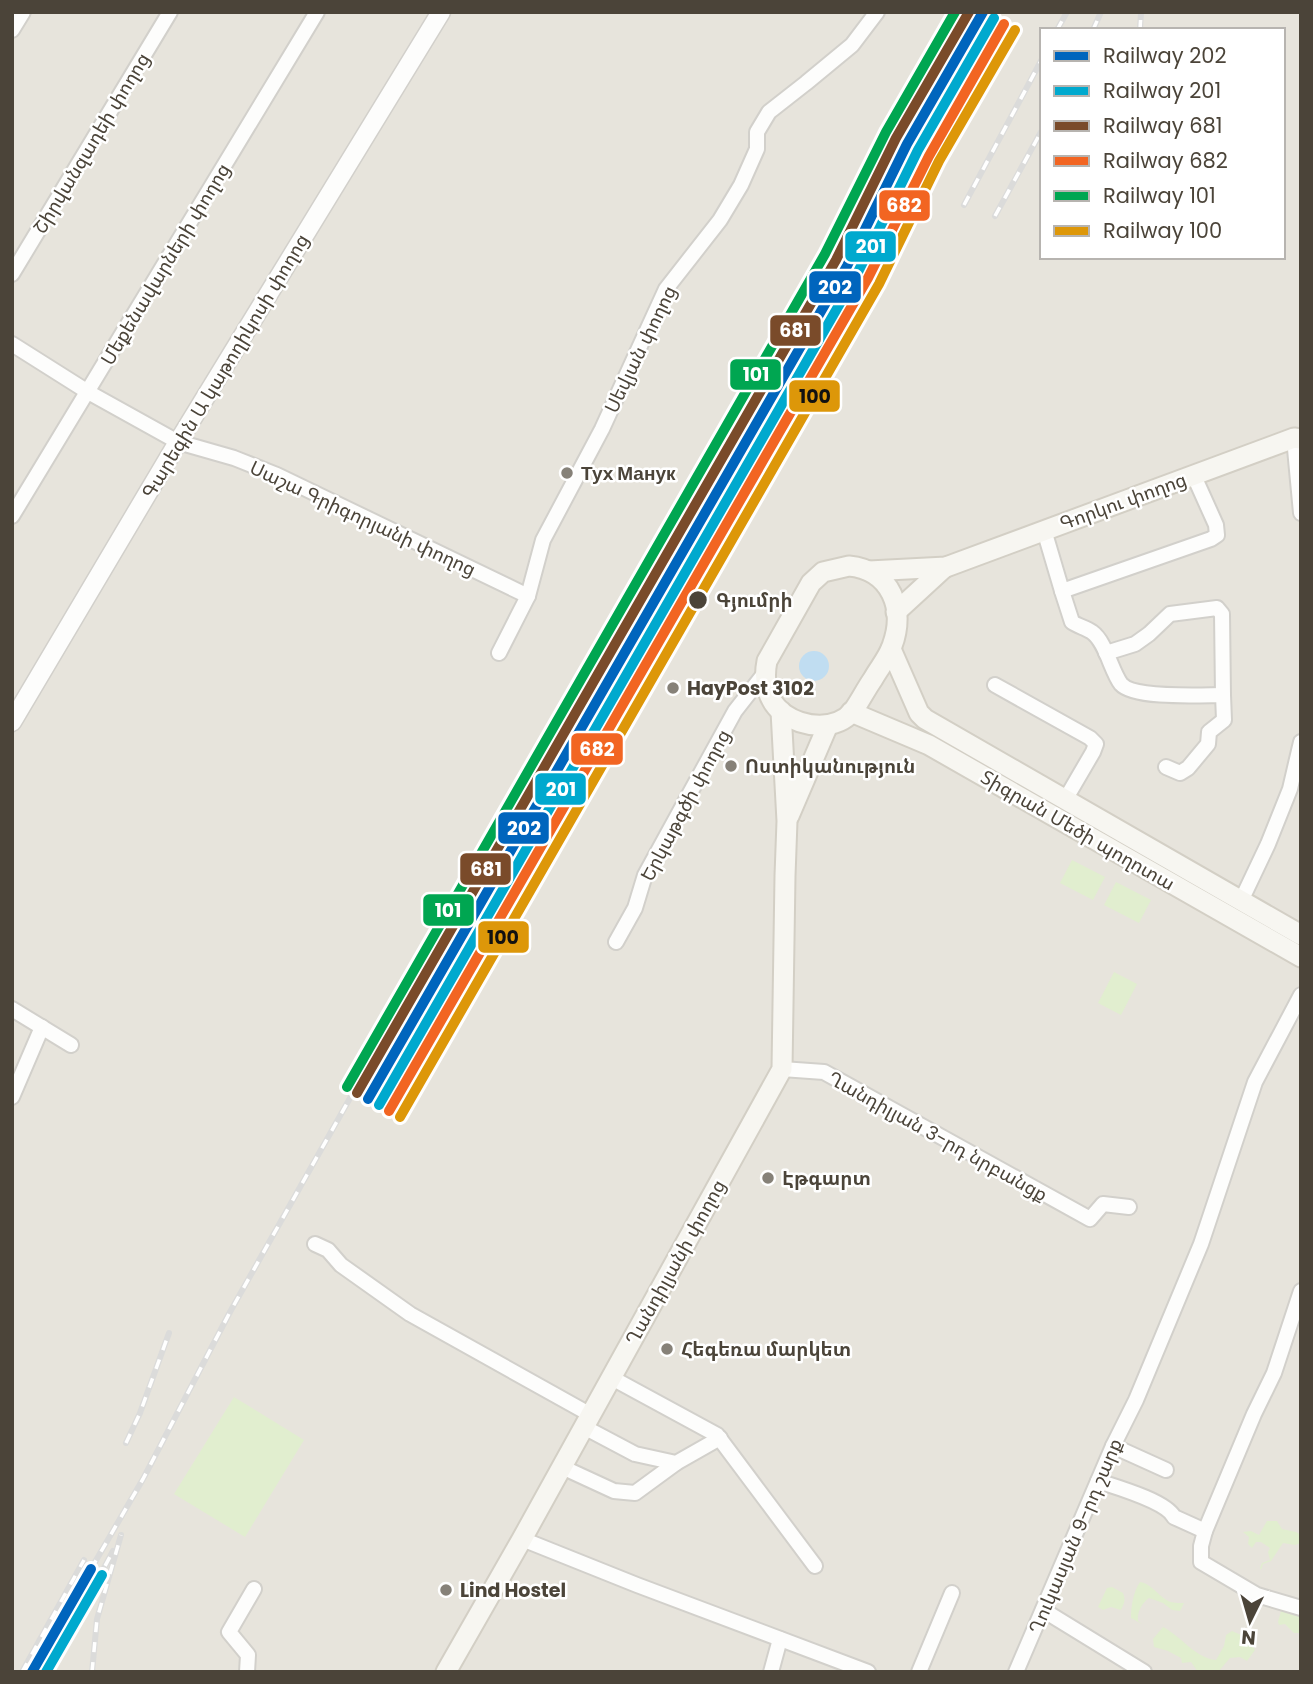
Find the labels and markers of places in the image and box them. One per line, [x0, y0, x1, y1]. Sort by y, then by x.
place label: Тух Манук [581, 460, 676, 487]
marker: Тух Манук [559, 465, 575, 481]
place label: Գյումրի [716, 587, 793, 614]
marker: Գյումրի [687, 589, 709, 611]
place label: HayPost 3102 [687, 675, 814, 702]
marker: HayPost 3102 [665, 680, 681, 696]
place label: Ոստիկանություն [745, 753, 915, 780]
marker: Ոստիկանություն [723, 758, 739, 774]
place label: Էթգարտ [782, 1165, 871, 1192]
marker: Էթգարտ [760, 1170, 776, 1186]
place label: Հեգեռա մարկետ [681, 1336, 851, 1363]
marker: Հեգեռա մարկետ [659, 1341, 675, 1357]
place label: Lind Hostel [460, 1577, 566, 1604]
marker: Lind Hostel [438, 1582, 454, 1598]

